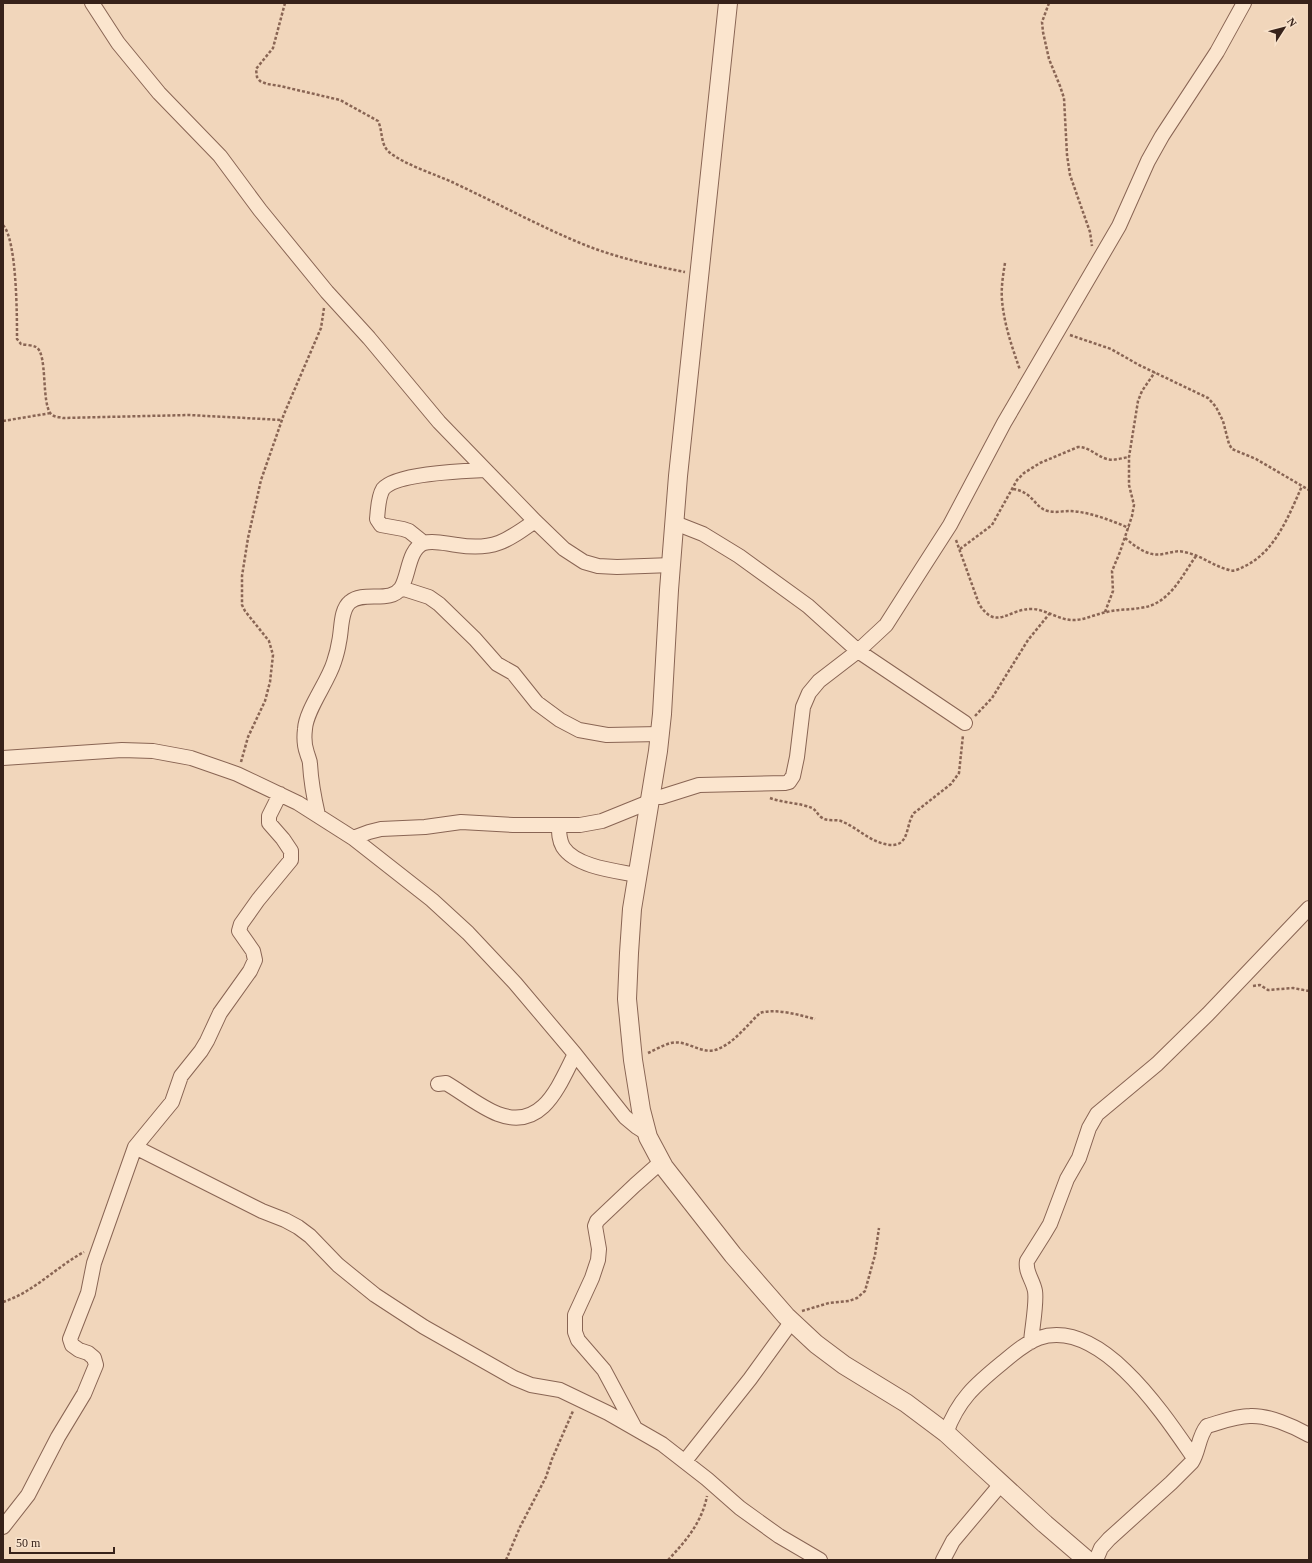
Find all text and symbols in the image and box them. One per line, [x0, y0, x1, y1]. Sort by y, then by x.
north arrow [1264, 8, 1304, 48]
text: N [1285, 15, 1299, 29]
scale bar [10, 1529, 114, 1555]
text: 50 m [16, 1536, 41, 1550]

